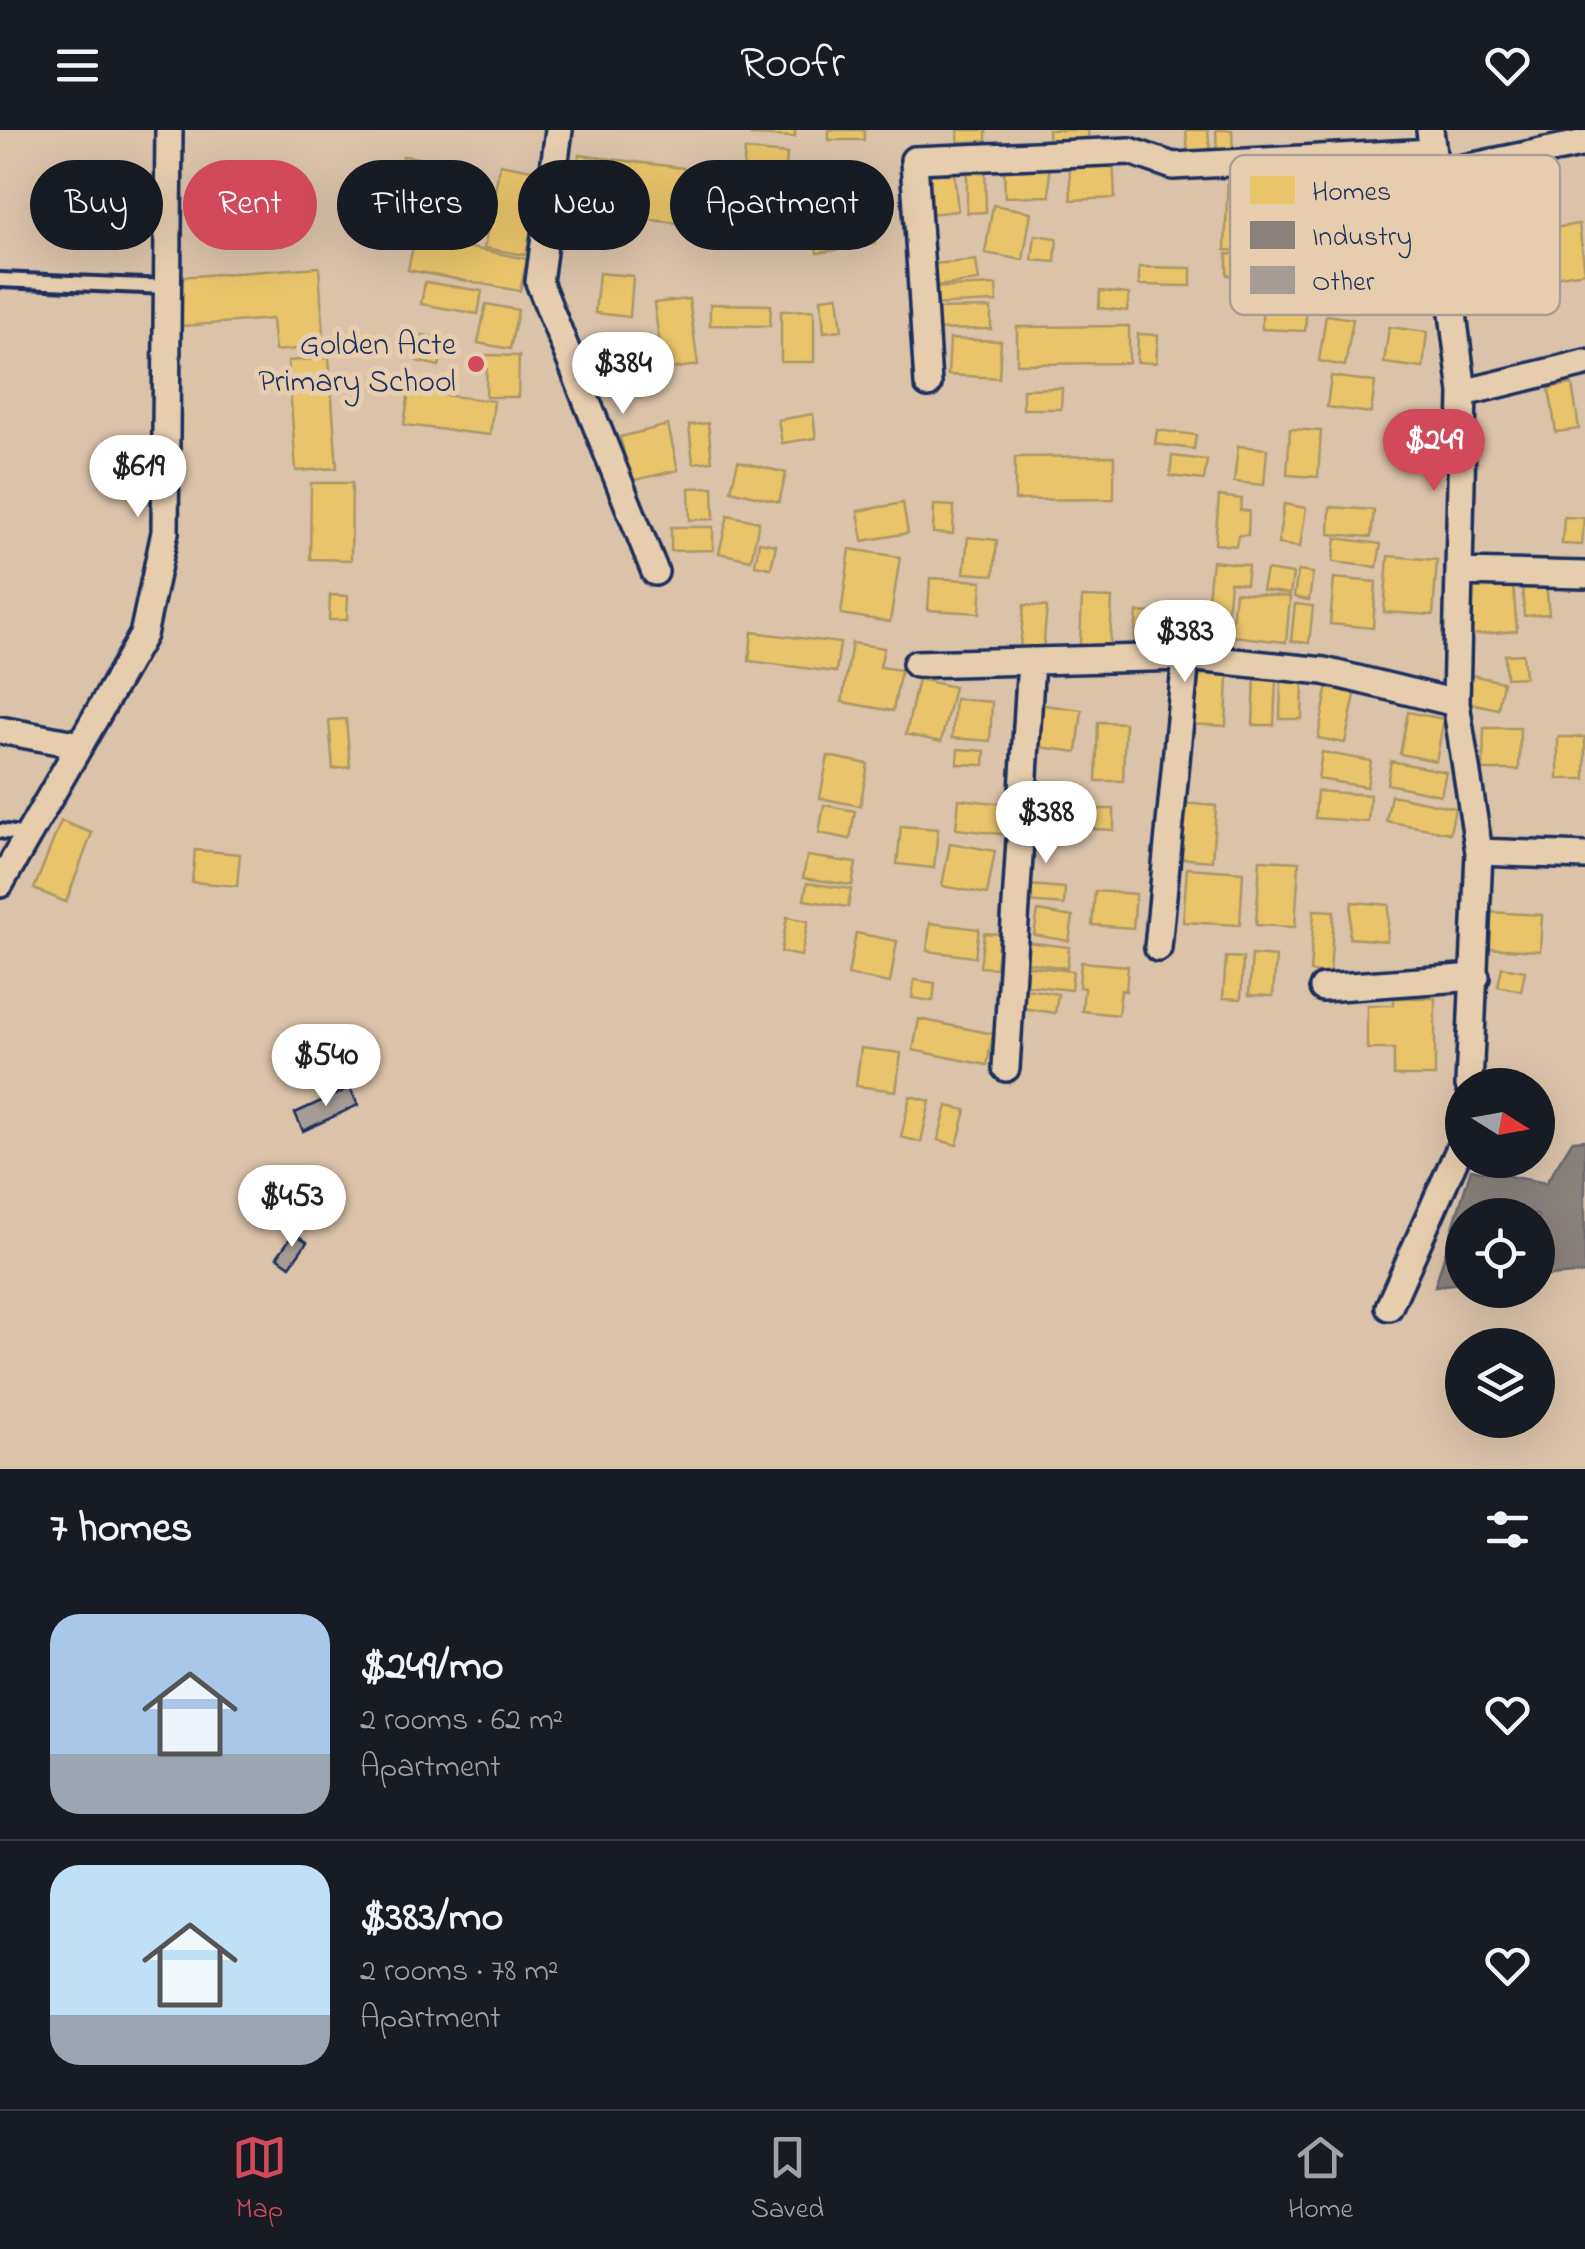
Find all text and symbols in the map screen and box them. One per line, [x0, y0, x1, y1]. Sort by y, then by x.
text: Roofr [740, 32, 845, 98]
icon: menu [50, 38, 105, 93]
icon: heart [1480, 38, 1535, 93]
legend [1230, 155, 1560, 315]
chip: Buy [30, 160, 163, 250]
chip: Rent [183, 160, 317, 250]
chip: Filters [337, 160, 498, 250]
chip: New [518, 160, 650, 250]
chip: Apartment [670, 160, 894, 250]
text: Homes [1312, 173, 1391, 214]
text: Industry [1312, 218, 1412, 259]
text: Other [1312, 263, 1375, 304]
place label: Golden Acte Primary School [258, 323, 457, 407]
pin: $384 [564, 332, 682, 417]
text: $384 [594, 341, 652, 388]
marker: Golden Acte Primary School [465, 353, 487, 375]
pin: $249 [1375, 409, 1493, 494]
text: $249 [1405, 418, 1463, 465]
pin: $619 [79, 435, 197, 520]
text: $619 [111, 444, 165, 491]
pin: $383 [1126, 600, 1244, 685]
text: $383 [1156, 609, 1214, 656]
pin: $388 [987, 781, 1105, 866]
text: $388 [1018, 790, 1074, 837]
pin: $540 [267, 1024, 385, 1109]
text: $540 [294, 1033, 358, 1080]
north arrow [1445, 1068, 1555, 1178]
map controls [1445, 1068, 1555, 1438]
pin: $453 [233, 1165, 351, 1250]
text: $453 [260, 1174, 324, 1221]
button: locate [1445, 1198, 1555, 1308]
button: layers [1445, 1328, 1555, 1438]
text: 7 homes [50, 1499, 192, 1560]
icon: filters [1480, 1502, 1535, 1557]
text: $249/mo [360, 1637, 504, 1698]
icon: home [130, 1654, 250, 1774]
icon: heart [1480, 1687, 1535, 1742]
text: 2 rooms · 62 m² [360, 1698, 563, 1745]
text: Apartment [360, 1745, 501, 1792]
text: $383/mo [360, 1888, 503, 1949]
icon: home [130, 1905, 250, 2025]
icon: heart [1480, 1938, 1535, 1993]
text: 2 rooms · 78 m² [360, 1949, 559, 1996]
text: Apartment [360, 1996, 501, 2043]
tab: Map [232, 2130, 287, 2231]
tab: Saved [751, 2130, 824, 2231]
tab: Home [1288, 2130, 1353, 2231]

